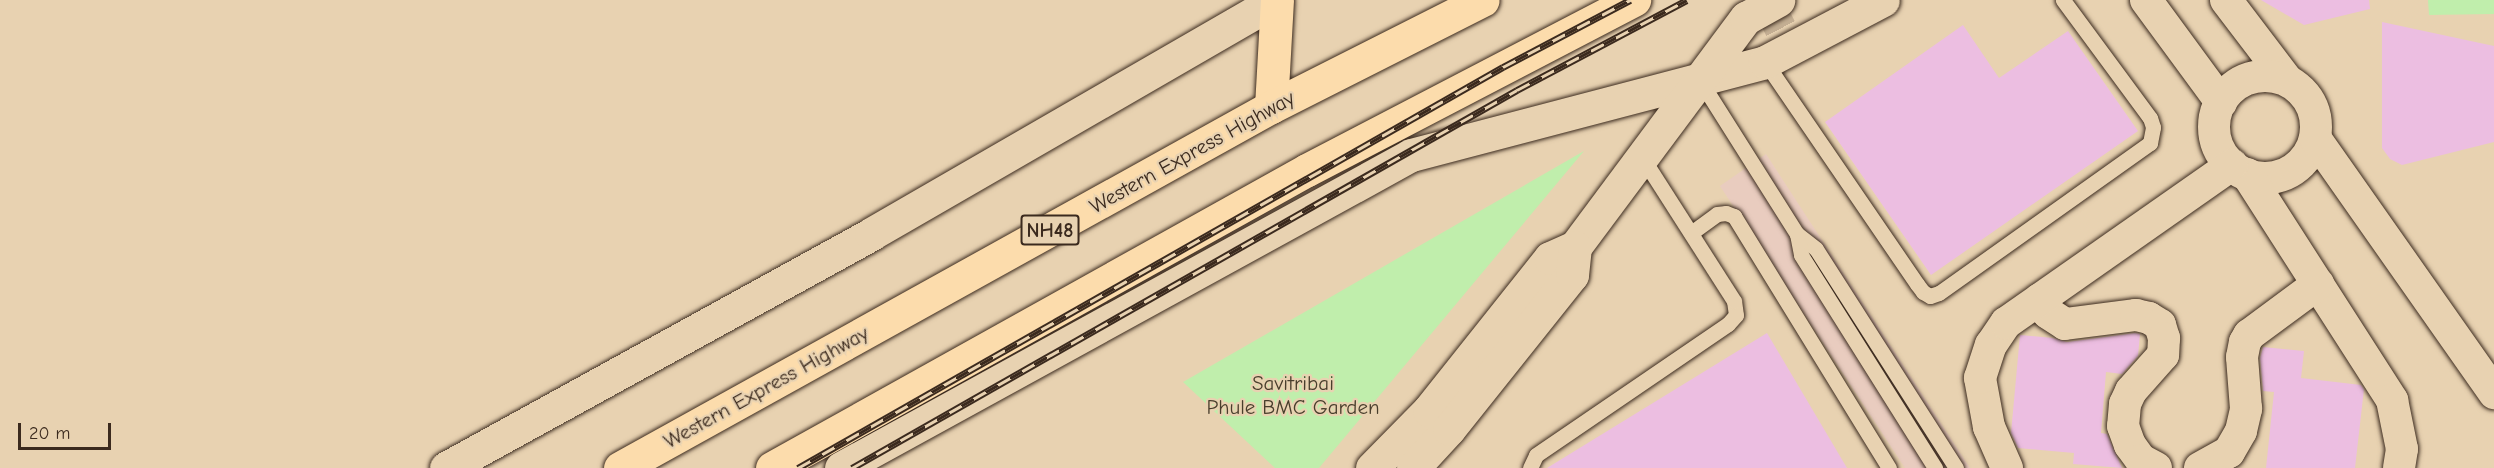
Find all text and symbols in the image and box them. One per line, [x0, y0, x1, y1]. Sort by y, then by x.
street label: Western Express Highway [1085, 85, 1299, 219]
road number: NH48 [1020, 213, 1080, 247]
street label: Western Express Highway [659, 320, 873, 454]
park label: Savitribai Phule BMC Garden [1206, 370, 1380, 420]
scale bar [21, 411, 114, 449]
text: 20 m [29, 423, 70, 444]

